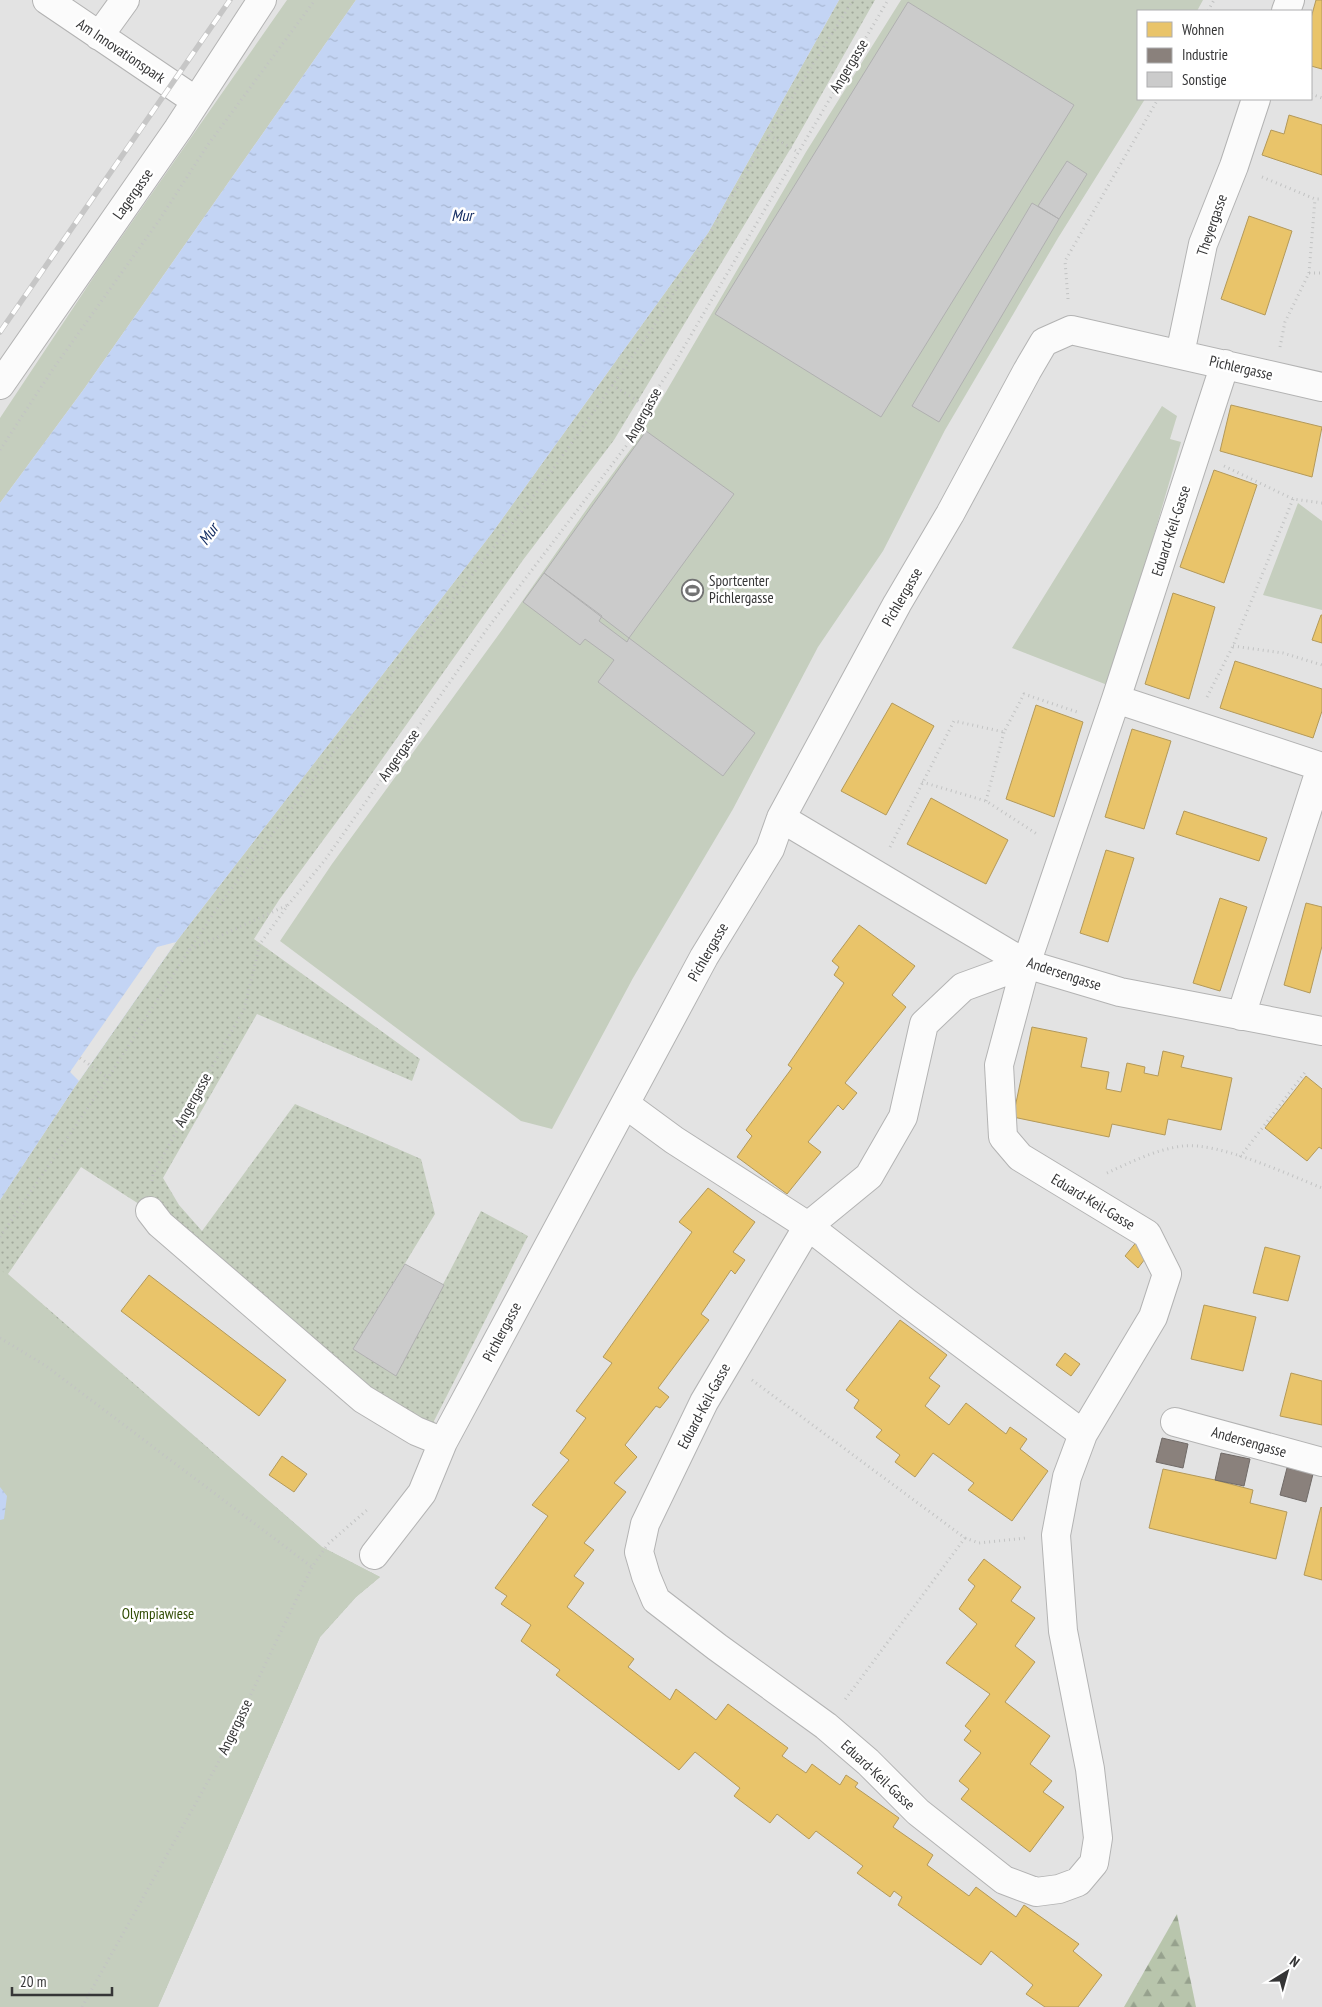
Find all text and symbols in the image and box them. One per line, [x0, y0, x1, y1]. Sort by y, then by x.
legend [1137, 10, 1312, 100]
street label: Am Innovationspark [73, 14, 169, 87]
text: Wohnen [1182, 20, 1224, 39]
street label: Angergasse [825, 35, 872, 96]
text: Industrie [1182, 45, 1228, 64]
text: Sonstige [1182, 70, 1227, 89]
street label: Lagergasse [108, 165, 157, 223]
street label: Theyergasse [1192, 191, 1231, 258]
water label: Mur [451, 205, 475, 225]
street label: Pichlergasse [1208, 351, 1275, 384]
street label: Angergasse [620, 384, 665, 445]
street label: Eduard-Keil-Gasse [1147, 483, 1194, 579]
water label: Mur [194, 517, 224, 549]
street label: Pichlergasse [877, 564, 926, 629]
place label: Sportcenter Pichlergasse [709, 571, 774, 607]
sports icon: Sportcenter Pichlergasse [681, 578, 705, 602]
street label: Angergasse [374, 725, 423, 784]
street label: Pichlergasse [683, 919, 732, 984]
street label: Andersengasse [1025, 953, 1104, 994]
street label: Angergasse [170, 1069, 215, 1130]
street label: Eduard-Keil-Gasse [1048, 1169, 1139, 1234]
street label: Pichlergasse [478, 1299, 525, 1365]
street label: Eduard-Keil-Gasse [673, 1360, 734, 1452]
street label: Andersengasse [1209, 1422, 1289, 1461]
park label: Olympiawiese [122, 1604, 194, 1623]
street label: Angergasse [213, 1696, 256, 1758]
street label: Eduard-Keil-Gasse [837, 1736, 919, 1814]
north arrow [1262, 1947, 1312, 1997]
text: N [1286, 1952, 1303, 1971]
scale bar [12, 1964, 112, 1996]
text: 20 m [20, 1972, 46, 1991]

